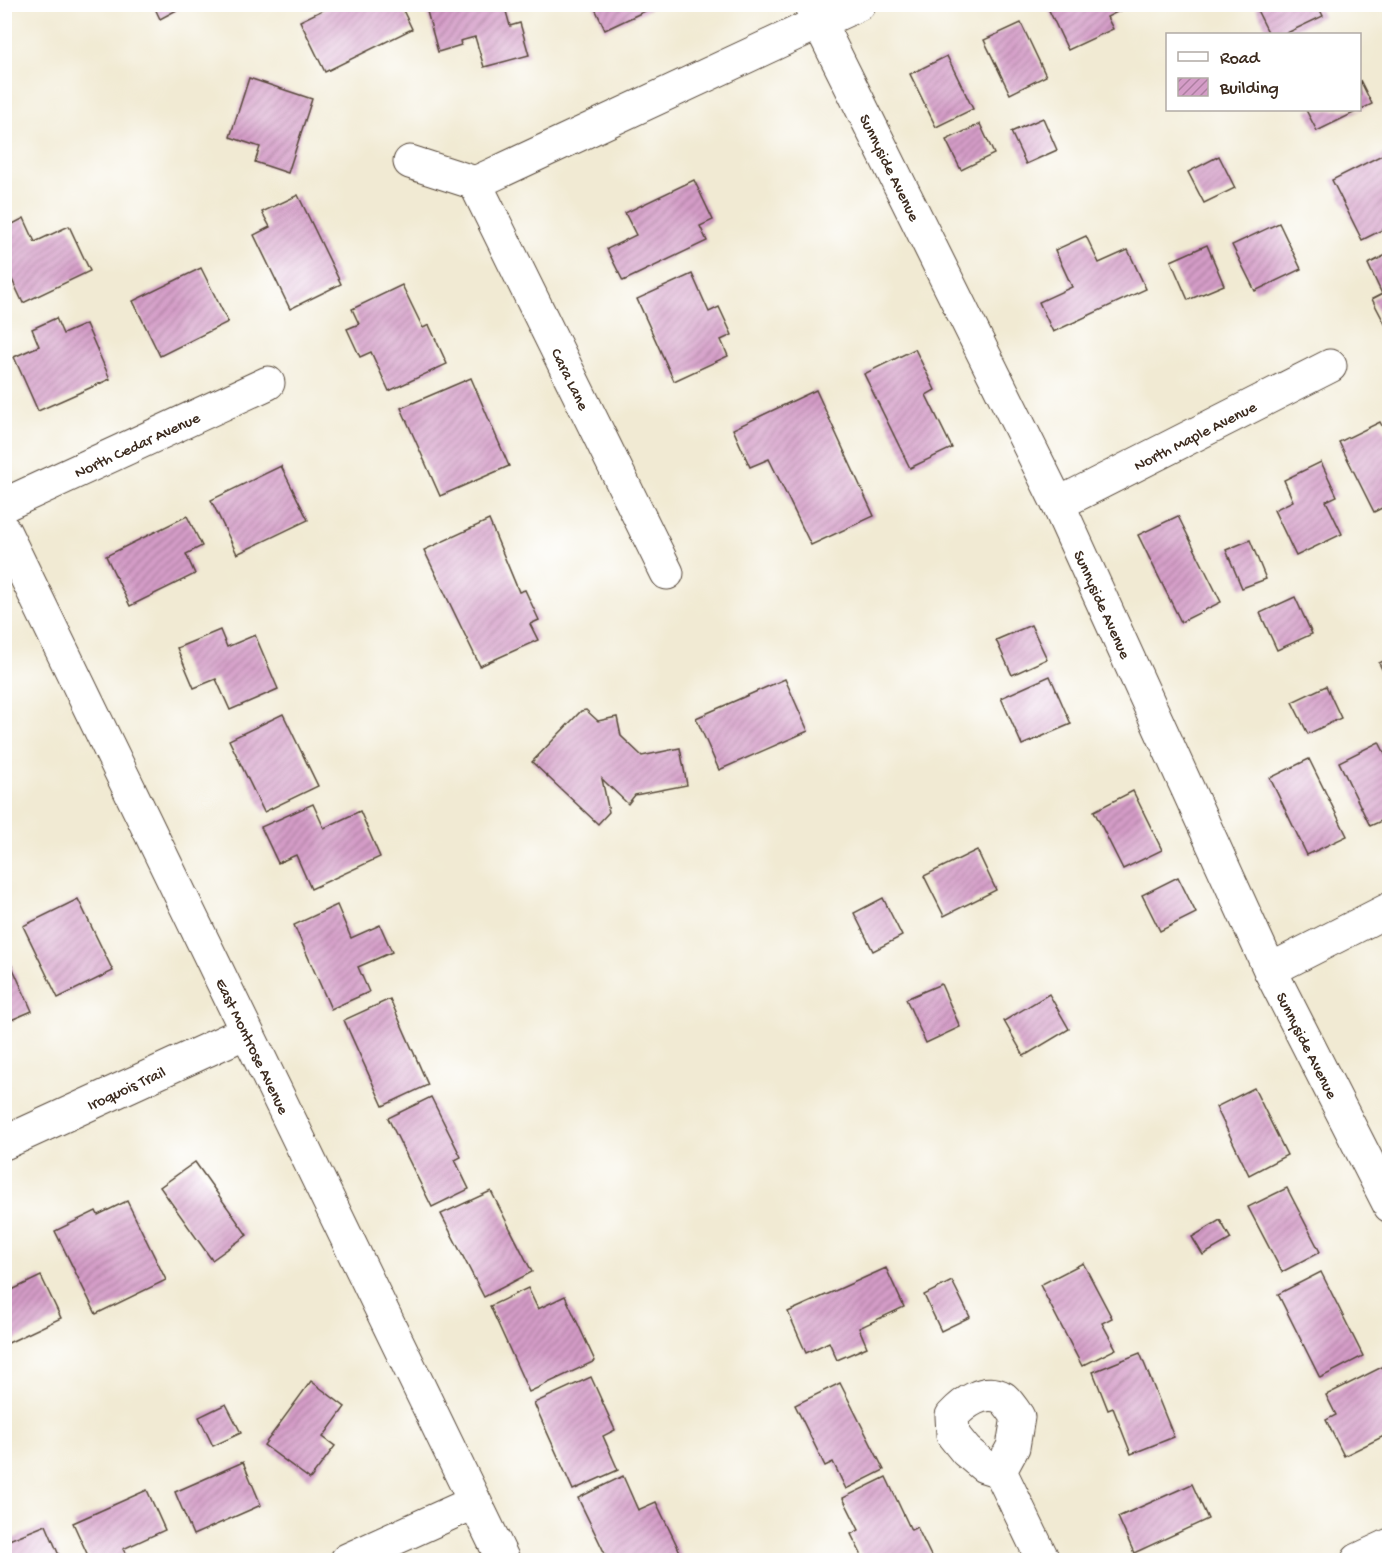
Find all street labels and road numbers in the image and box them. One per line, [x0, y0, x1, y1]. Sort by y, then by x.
street label: Sunnyside Avenue [853, 112, 923, 226]
street label: Cara Lane [545, 346, 592, 415]
street label: North Maple Avenue [1132, 399, 1261, 477]
street label: North Cedar Avenue [72, 409, 204, 484]
street label: Sunnyside Avenue [1067, 548, 1133, 663]
street label: East Montrose Avenue [209, 976, 292, 1119]
street label: Sunnyside Avenue [1270, 990, 1340, 1103]
street label: Iroquois Trail [85, 1064, 169, 1116]

